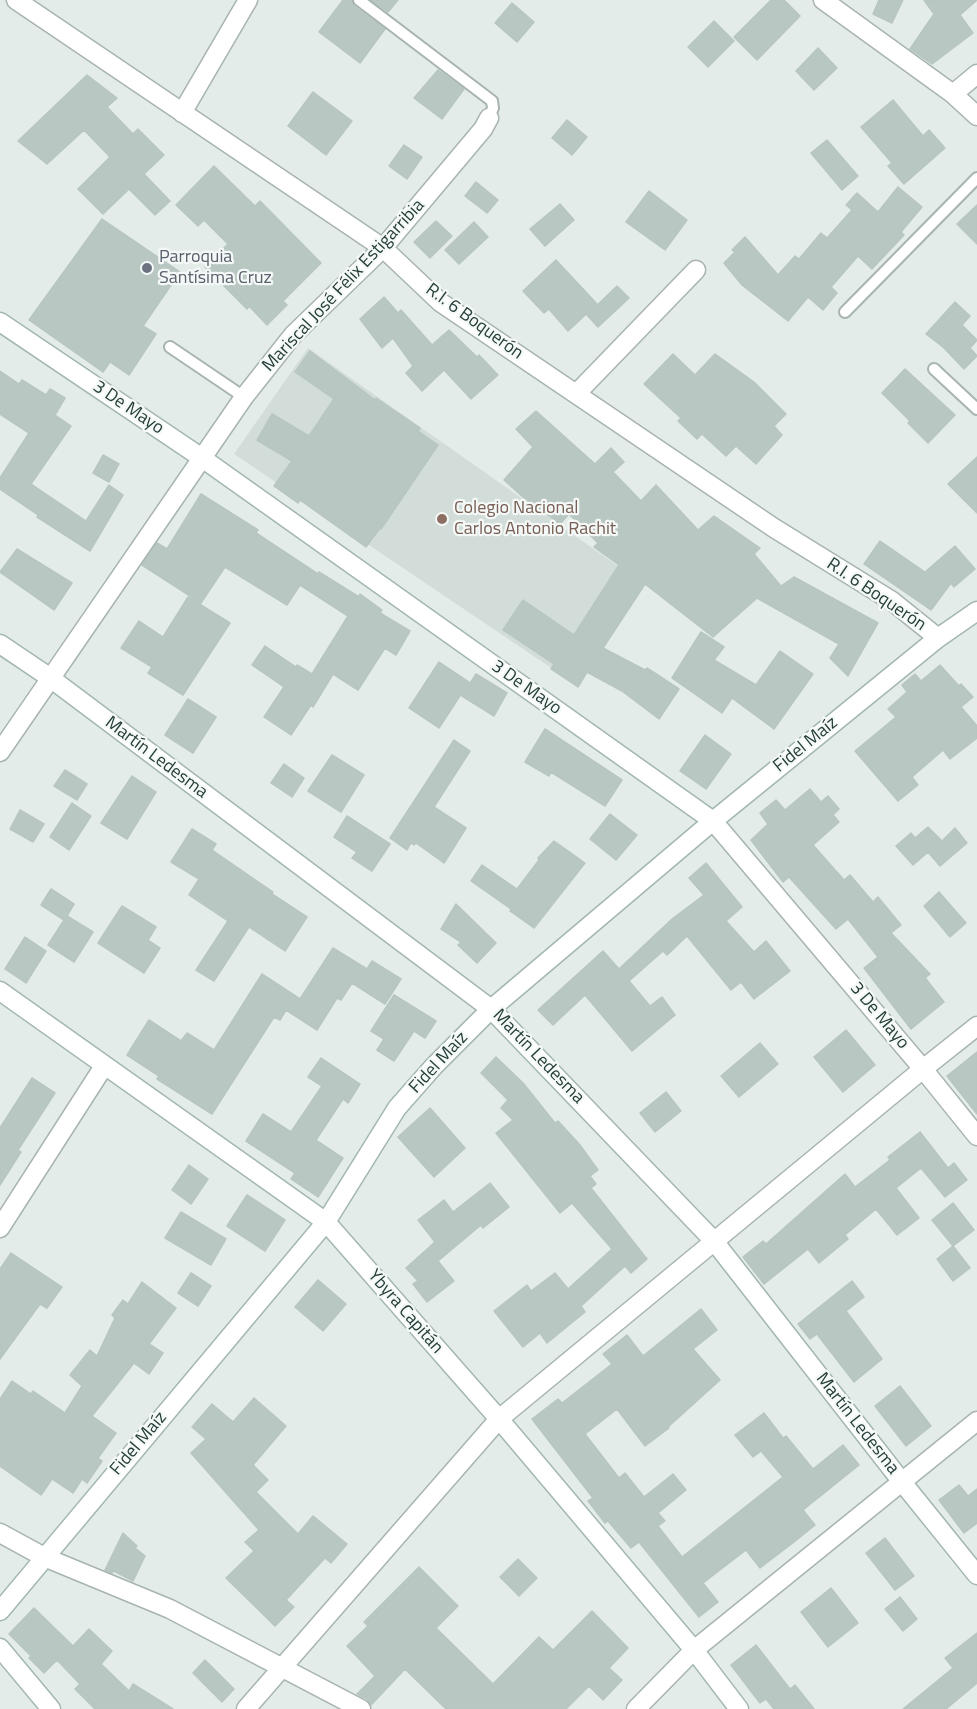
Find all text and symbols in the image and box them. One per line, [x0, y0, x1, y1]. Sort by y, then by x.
street label: Mariscal José Félix Estigarribia [258, 195, 430, 377]
place label: Parroquia Santísima Cruz [159, 247, 272, 290]
marker: Parroquia Santísima Cruz [140, 261, 154, 275]
street label: R.I. 6 Boquerón [421, 279, 527, 365]
street label: 3 De Mayo [88, 376, 168, 440]
place label: Colegio Nacional Carlos Antonio Rachit [454, 498, 616, 540]
marker: Colegio Nacional Carlos Antonio Rachit [435, 512, 449, 526]
street label: R.I. 6 Boquerón [822, 554, 930, 636]
street label: 3 De Mayo [487, 656, 565, 720]
street label: Martín Ledesma [100, 712, 212, 804]
street label: Fidel Maíz [770, 713, 842, 777]
street label: 3 De Mayo [845, 978, 913, 1054]
street label: Martín Ledesma [488, 1005, 588, 1109]
street label: Fidel Maíz [405, 1028, 473, 1098]
street label: Ybyra Capitán [363, 1266, 447, 1358]
street label: Martín Ledesma [811, 1369, 903, 1479]
street label: Fidel Maíz [106, 1408, 172, 1480]

